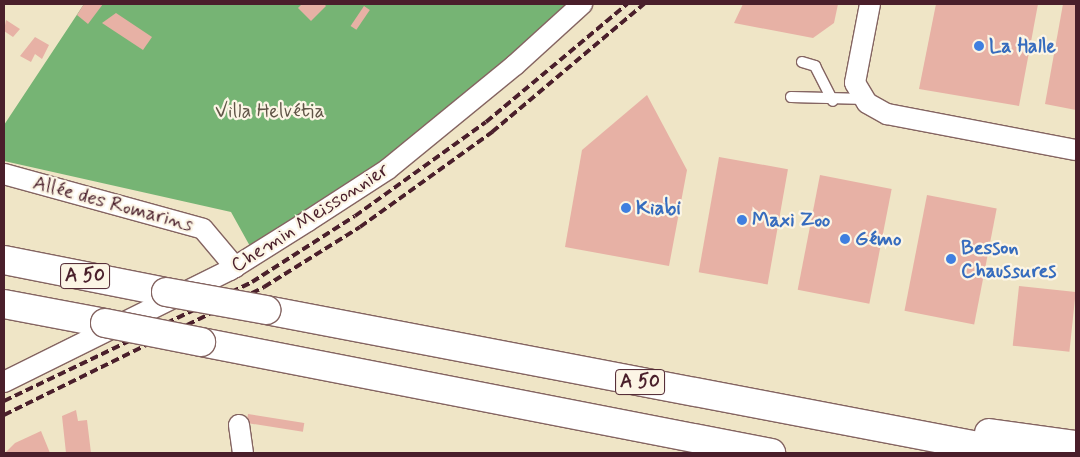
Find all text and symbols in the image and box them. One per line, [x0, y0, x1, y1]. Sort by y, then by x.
place label: La Halle [989, 34, 1059, 58]
marker: La Halle [973, 40, 985, 52]
park label: Villa Helvétia [215, 99, 325, 123]
street label: Chemin Meissonnier [227, 159, 393, 277]
street label: Allée des Romarins [31, 171, 195, 237]
place label: Kiabi [636, 196, 681, 220]
marker: Kiabi [620, 202, 632, 214]
place label: Maxi Zoo [752, 208, 831, 232]
marker: Maxi Zoo [736, 214, 748, 226]
place label: Gémo [855, 227, 902, 251]
marker: Gémo [839, 233, 851, 245]
place label: Besson Chaussures [961, 236, 1056, 283]
marker: Besson Chaussures [945, 253, 957, 265]
road number: A 50 [60, 260, 110, 292]
road number: A 50 [615, 366, 665, 398]

